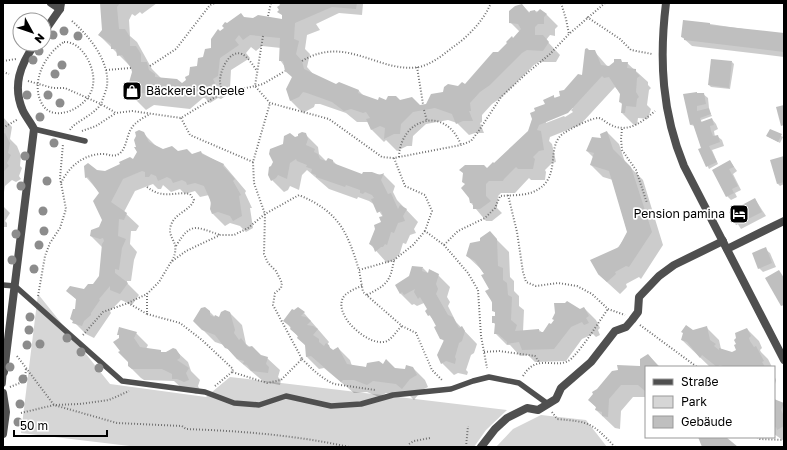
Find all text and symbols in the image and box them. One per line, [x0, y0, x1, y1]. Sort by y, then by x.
north arrow [12, 12, 52, 52]
text: N [32, 31, 48, 46]
shop icon: Bäckerei Scheele [121, 80, 143, 102]
place label: Bäckerei Scheele [146, 83, 245, 98]
hotel icon: Pension pamina [728, 203, 750, 225]
place label: Pension pamina [634, 206, 725, 221]
legend [645, 366, 775, 438]
text: Straße [681, 374, 719, 389]
text: Park [681, 394, 707, 409]
scale bar [14, 412, 107, 438]
text: Gebäude [681, 414, 732, 429]
text: 50 m [20, 418, 48, 433]

